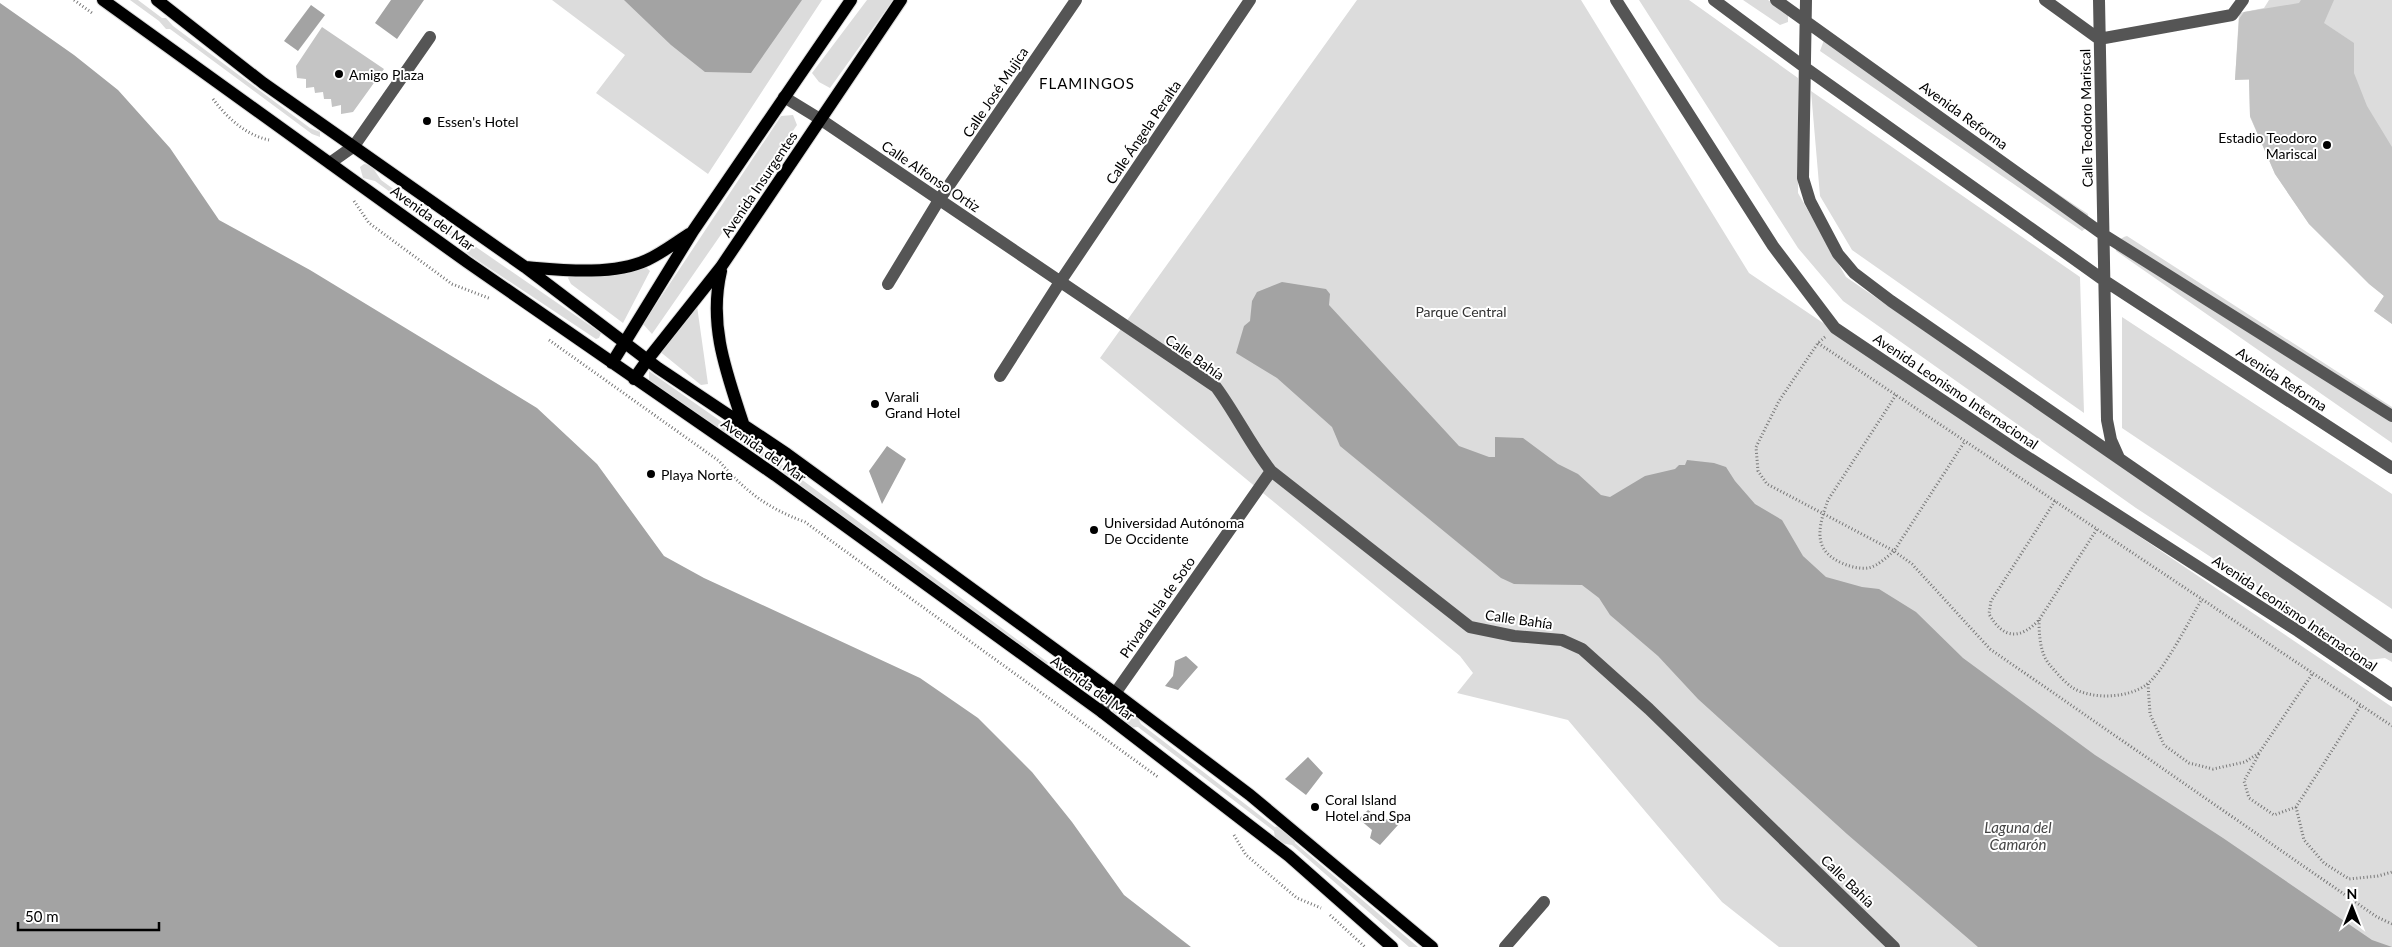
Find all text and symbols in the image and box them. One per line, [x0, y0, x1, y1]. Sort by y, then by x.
street label: Calle José Mujica [959, 44, 1031, 140]
street label: Calle Teodoro Mariscal [2076, 49, 2096, 187]
place label: Amigo Plaza [349, 66, 424, 83]
marker: Amigo Plaza [333, 68, 345, 80]
district label: FLAMINGOS [1039, 74, 1135, 92]
street label: Calle Ángela Peralta [1102, 77, 1184, 187]
street label: Avenida Reforma [1917, 77, 2011, 153]
place label: Essen's Hotel [437, 113, 519, 130]
marker: Essen's Hotel [421, 115, 433, 127]
street label: Avenida Insurgentes [717, 128, 801, 240]
place label: Estadio Teodoro Mariscal [2218, 129, 2317, 162]
street label: Calle Alfonso Ortiz [878, 137, 984, 215]
marker: Estadio Teodoro Mariscal [2321, 139, 2333, 151]
street label: Avenida del Mar [388, 182, 478, 254]
park label: Parque Central [1415, 303, 1507, 320]
street label: Avenida Leonismo Internacional [1870, 329, 2042, 453]
street label: Calle Bahía [1162, 331, 1228, 383]
street label: Avenida Reforma [2233, 343, 2331, 415]
place label: Varali Grand Hotel [885, 388, 960, 421]
marker: Varali Grand Hotel [869, 398, 881, 410]
street label: Avenida del Mar [718, 414, 810, 486]
place label: Playa Norte [661, 466, 733, 483]
marker: Playa Norte [645, 468, 657, 480]
place label: Universidad Autónoma De Occidente [1104, 514, 1244, 547]
marker: Universidad Autónoma De Occidente [1088, 524, 1100, 536]
street label: Avenida Leonismo Internacional [2209, 551, 2381, 675]
street label: Privada Isla de Soto [1116, 553, 1198, 661]
street label: Calle Bahía [1484, 606, 1554, 632]
street label: Avenida del Mar [1048, 652, 1138, 724]
place label: Coral Island Hotel and Spa [1325, 791, 1411, 824]
marker: Coral Island Hotel and Spa [1309, 801, 1321, 813]
water label: Laguna del Camarón [1984, 818, 2052, 853]
street label: Calle Bahía [1818, 851, 1878, 911]
north arrow [2327, 882, 2377, 932]
text: N [2347, 885, 2357, 902]
scale bar [18, 900, 159, 932]
text: 50 m [25, 907, 59, 925]

